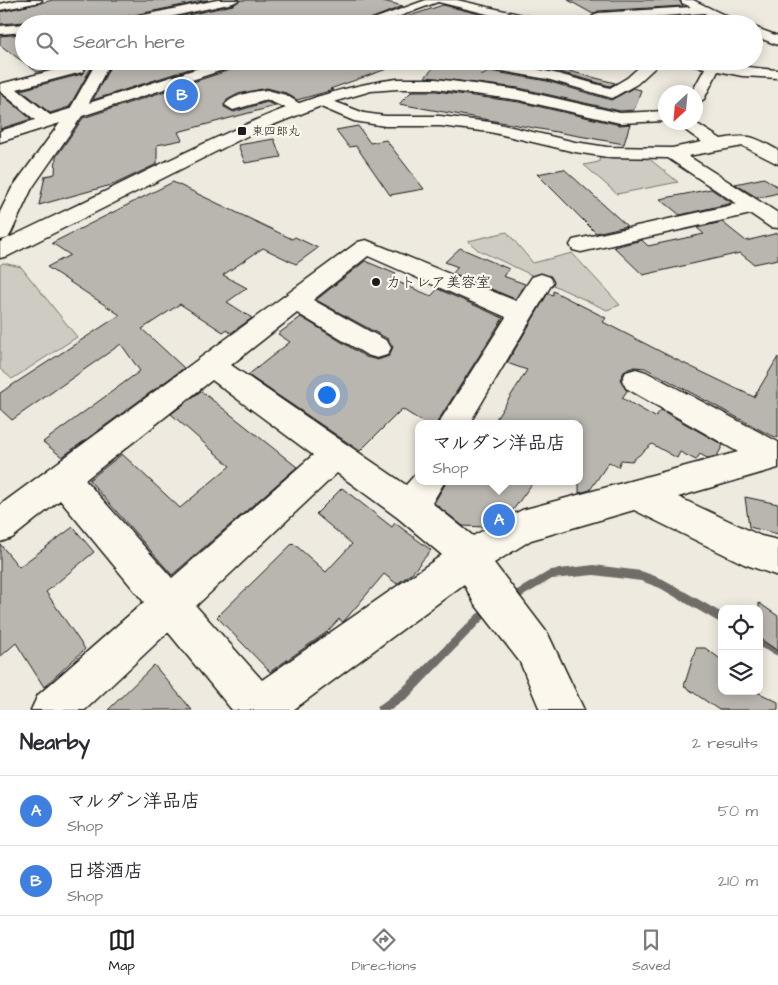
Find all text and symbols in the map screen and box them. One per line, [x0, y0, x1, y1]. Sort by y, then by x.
search box [15, 15, 763, 70]
icon: search [33, 29, 61, 57]
text: Search here [73, 29, 185, 56]
pin: B [166, 76, 198, 114]
north arrow [658, 85, 703, 130]
place label: 東四郎丸 [252, 123, 300, 140]
marker: 東四郎丸 [236, 125, 248, 137]
place label: カトレア美容室 [386, 272, 491, 293]
marker: カトレア美容室 [370, 276, 382, 288]
your location [314, 382, 340, 408]
popup [415, 420, 583, 485]
text: マルダン洋品店 [432, 430, 566, 457]
text: Shop [432, 457, 469, 479]
pin: A [483, 501, 515, 539]
map controls [718, 605, 763, 695]
button: locate [718, 605, 763, 650]
button: layers [718, 650, 763, 695]
text: Nearby [20, 728, 90, 757]
text: 2 results [692, 732, 758, 754]
text: マルダン洋品店 [67, 788, 200, 815]
text: A [31, 800, 41, 822]
text: 50 m [718, 800, 758, 822]
text: Shop [67, 815, 103, 837]
text: 日塔酒店 [67, 858, 143, 885]
text: B [30, 870, 42, 892]
text: 210 m [718, 870, 758, 892]
text: Shop [67, 885, 103, 907]
tab: Map [108, 926, 136, 976]
tab: Directions [351, 926, 416, 976]
tab: Saved [632, 926, 670, 976]

